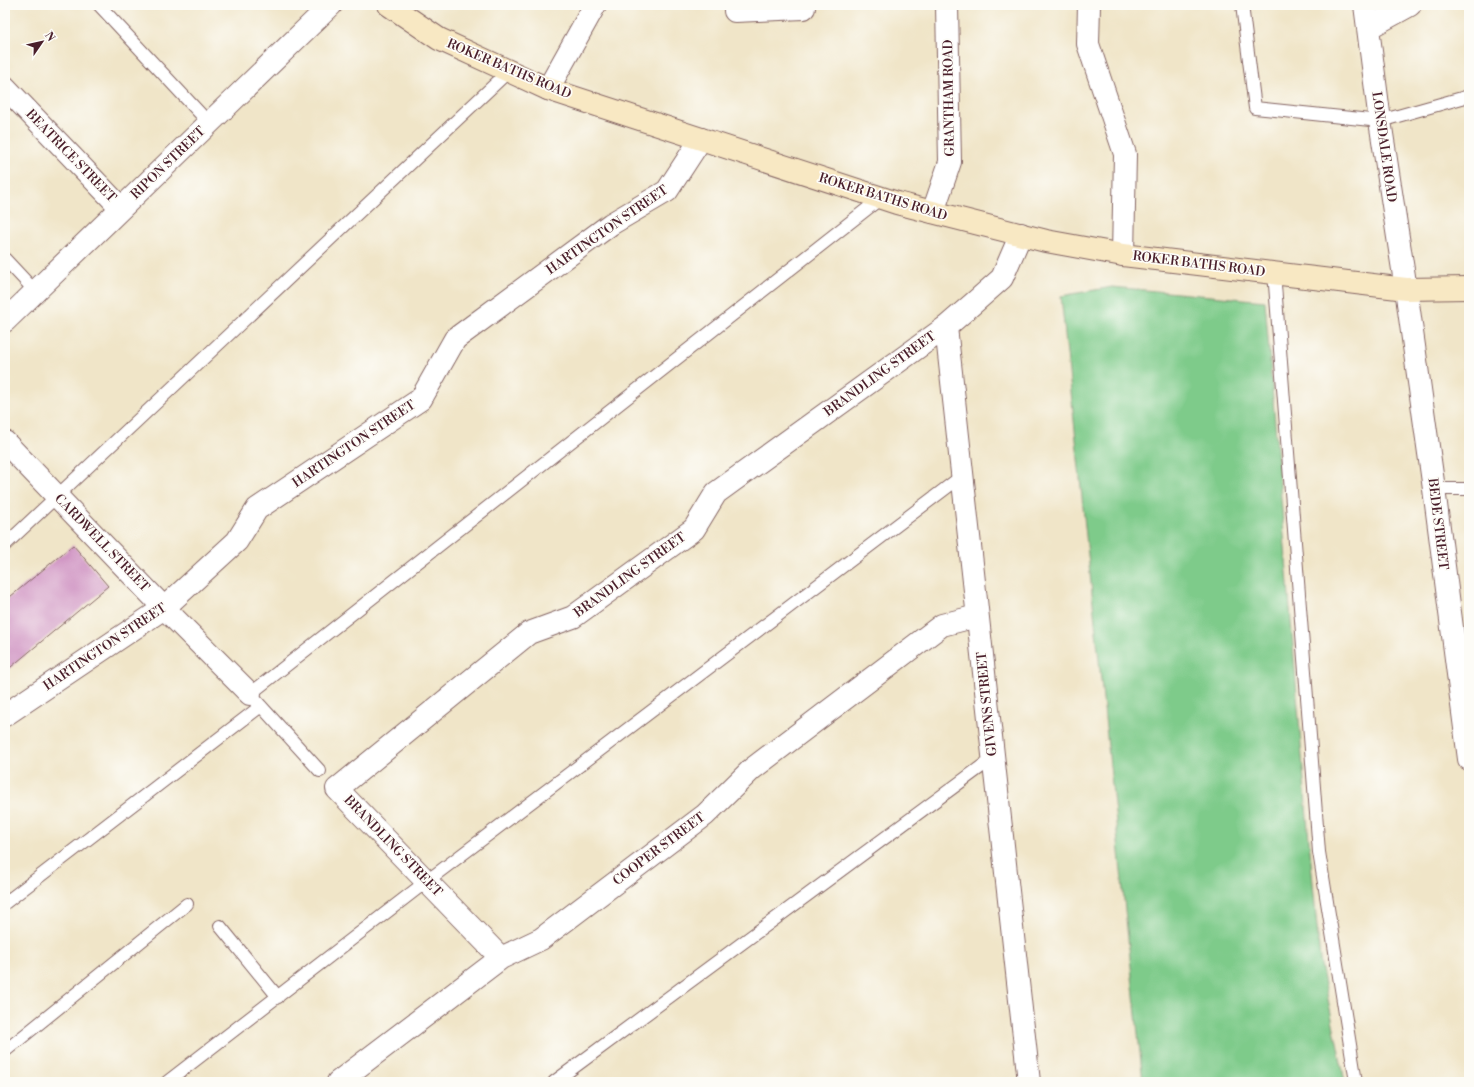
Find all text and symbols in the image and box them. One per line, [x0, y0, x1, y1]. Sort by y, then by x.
north arrow [22, 22, 62, 62]
text: N [41, 29, 58, 45]
street label: ROKER BATHS ROAD [444, 36, 574, 102]
street label: GRANTHAM ROAD [940, 39, 958, 157]
street label: LONSDALE ROAD [1368, 91, 1400, 203]
street label: BEATRICE STREET [22, 106, 119, 206]
street label: RIPON STREET [127, 123, 209, 203]
street label: ROKER BATHS ROAD [817, 170, 949, 224]
street label: HARTINGTON STREET [543, 182, 671, 278]
street label: ROKER BATHS ROAD [1132, 248, 1266, 280]
street label: BRANDLING STREET [820, 328, 939, 421]
street label: HARTINGTON STREET [289, 397, 419, 491]
street label: BEDE STREET [1424, 476, 1452, 571]
street label: CARDWELL STREET [51, 491, 153, 595]
street label: BRANDLING STREET [570, 529, 689, 622]
street label: HARTINGTON STREET [40, 600, 170, 694]
street label: GIVENS STREET [974, 651, 1000, 757]
street label: BRANDLING STREET [340, 791, 445, 900]
street label: COOPER STREET [610, 809, 708, 889]

